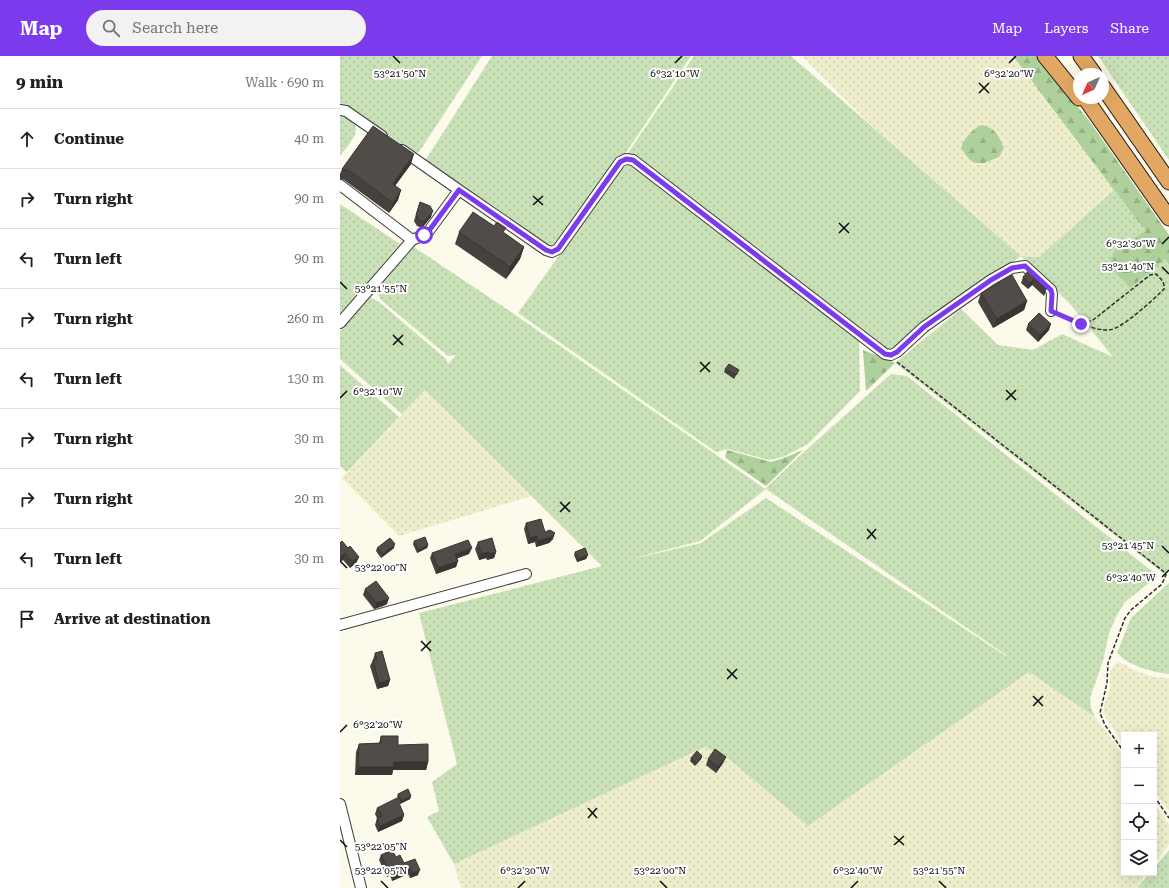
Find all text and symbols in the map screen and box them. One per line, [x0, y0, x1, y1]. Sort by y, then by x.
search box [86, 10, 366, 46]
text: Map [20, 17, 62, 40]
icon: search [100, 17, 122, 39]
text: Search here [132, 19, 218, 37]
text: Map [992, 20, 1022, 36]
text: Layers [1044, 20, 1088, 36]
text: Share [1110, 20, 1149, 36]
text: 53°21'50"N [374, 68, 426, 79]
text: 6°32'10"W [650, 68, 701, 79]
text: 6°32'20"W [984, 68, 1035, 79]
north arrow [1073, 68, 1109, 104]
text: 9 min [16, 72, 63, 92]
text: Walk · 690 m [245, 75, 324, 90]
icon: ahead [16, 128, 38, 150]
text: Continue [54, 130, 124, 148]
text: 40 m [294, 131, 324, 146]
icon: right [16, 188, 38, 210]
text: Turn right [54, 190, 133, 208]
text: 90 m [294, 191, 324, 206]
route start [415, 226, 433, 244]
text: 6°32'30"W [1106, 238, 1157, 249]
icon: left [16, 248, 38, 270]
text: Turn left [54, 250, 122, 268]
text: 90 m [294, 251, 324, 266]
text: 53°21'40"N [1102, 261, 1154, 272]
text: 53°21'55"N [355, 283, 407, 294]
icon: right [16, 308, 38, 330]
text: Turn right [54, 310, 133, 328]
text: 260 m [287, 311, 324, 326]
route end [1072, 315, 1090, 333]
icon: left [16, 368, 38, 390]
text: Turn left [54, 370, 122, 388]
text: 130 m [287, 371, 324, 386]
text: 6°32'10"W [353, 386, 404, 397]
icon: right [16, 428, 38, 450]
text: Turn right [54, 430, 133, 448]
text: 30 m [294, 431, 324, 446]
icon: right [16, 488, 38, 510]
text: Turn right [54, 490, 133, 508]
text: 20 m [294, 491, 324, 506]
text: 53°21'45"N [1102, 540, 1154, 551]
icon: left [16, 548, 38, 570]
text: Turn left [54, 550, 122, 568]
text: 30 m [294, 551, 324, 566]
text: 53°22'00"N [355, 562, 407, 573]
text: 6°32'40"W [1106, 572, 1157, 583]
icon: arrive [16, 608, 38, 630]
text: Arrive at destination [54, 610, 210, 628]
text: 6°32'20"W [353, 719, 404, 730]
map controls [1121, 732, 1157, 876]
button: + [1121, 732, 1157, 768]
button: − [1121, 768, 1157, 804]
button: locate [1121, 804, 1157, 840]
button: layers [1121, 840, 1157, 876]
text: 53°22'05"N [355, 841, 407, 852]
text: 53°22'05"N [355, 865, 407, 876]
text: 6°32'30"W [500, 865, 551, 876]
text: 53°22'00"N [634, 865, 686, 876]
text: 6°32'40"W [833, 865, 884, 876]
text: 53°21'55"N [913, 865, 965, 876]

